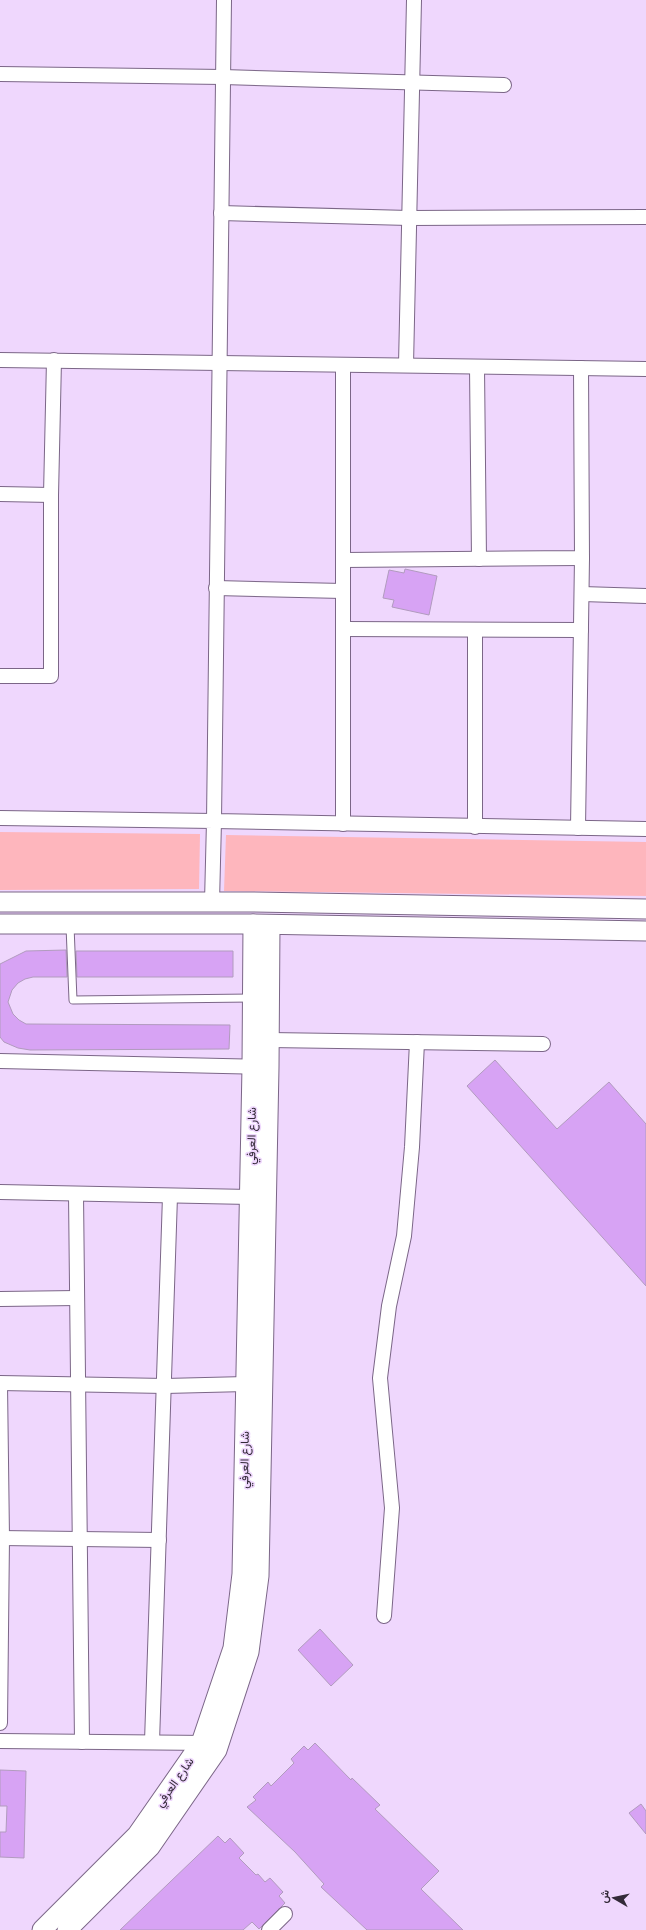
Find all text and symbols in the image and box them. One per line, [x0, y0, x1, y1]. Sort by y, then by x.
street label: شارع العرفي [243, 1107, 262, 1165]
street label: شارع العرفي [236, 1431, 255, 1489]
street label: شارع العرفي [151, 1754, 199, 1812]
north arrow [594, 1878, 634, 1918]
text: ش [596, 1889, 612, 1904]

